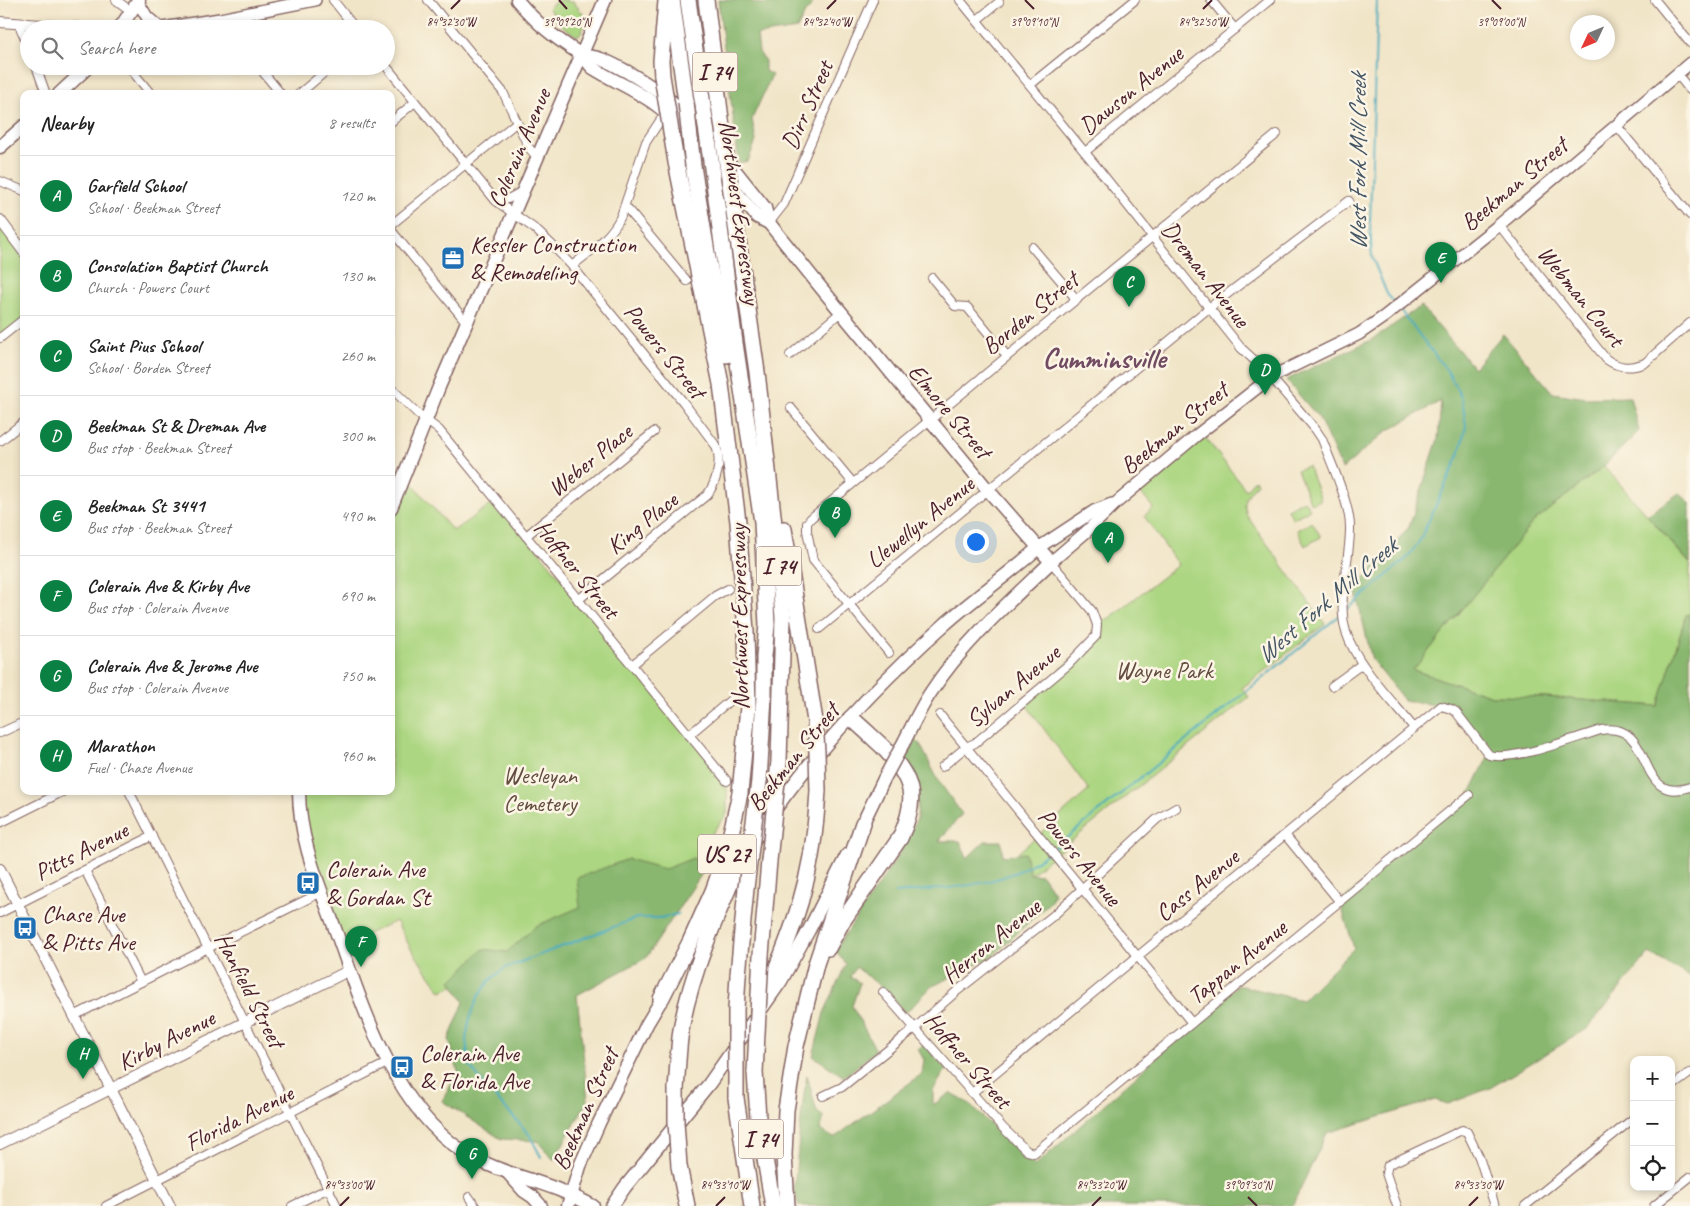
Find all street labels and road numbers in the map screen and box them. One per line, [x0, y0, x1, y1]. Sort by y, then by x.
street label: Dawson Avenue [1073, 38, 1191, 141]
road number: I 74 [692, 52, 738, 92]
street label: Dirr Street [774, 54, 841, 154]
street label: Colerain Avenue [481, 82, 558, 212]
street label: Northwest Expressway [712, 118, 768, 308]
street label: Beekman Street [1454, 129, 1576, 237]
street label: Dreman Avenue [1155, 215, 1258, 335]
street label: Webman Court [1531, 239, 1632, 354]
street label: Borden Street [976, 263, 1087, 361]
street label: Powers Street [618, 297, 714, 407]
street label: Elmore Street [902, 358, 1000, 467]
street label: Beekman Street [1114, 373, 1236, 481]
street label: Weber Place [542, 416, 640, 503]
street label: Llewellyn Avenue [860, 468, 982, 575]
street label: King Place [600, 484, 685, 561]
street label: Hoffner Street [528, 513, 627, 626]
street label: Northwest Expressway [722, 522, 756, 710]
road number: I 74 [756, 546, 802, 586]
street label: Sylvan Avenue [960, 637, 1068, 734]
street label: Beekman Street [740, 695, 848, 817]
street label: Powers Avenue [1032, 802, 1130, 913]
street label: Pitts Avenue [29, 814, 135, 887]
road number: US 27 [698, 834, 756, 874]
street label: Cass Avenue [1149, 841, 1247, 928]
street label: Herron Avenue [935, 891, 1048, 990]
street label: Tappan Avenue [1181, 912, 1294, 1011]
street label: Hanfield Street [208, 927, 293, 1055]
street label: Kirby Avenue [112, 1002, 222, 1077]
street label: Hoffner Street [918, 1005, 1020, 1116]
street label: Beekman Street [545, 1041, 626, 1175]
street label: Florida Avenue [180, 1077, 300, 1158]
road number: I 74 [738, 1120, 784, 1158]

